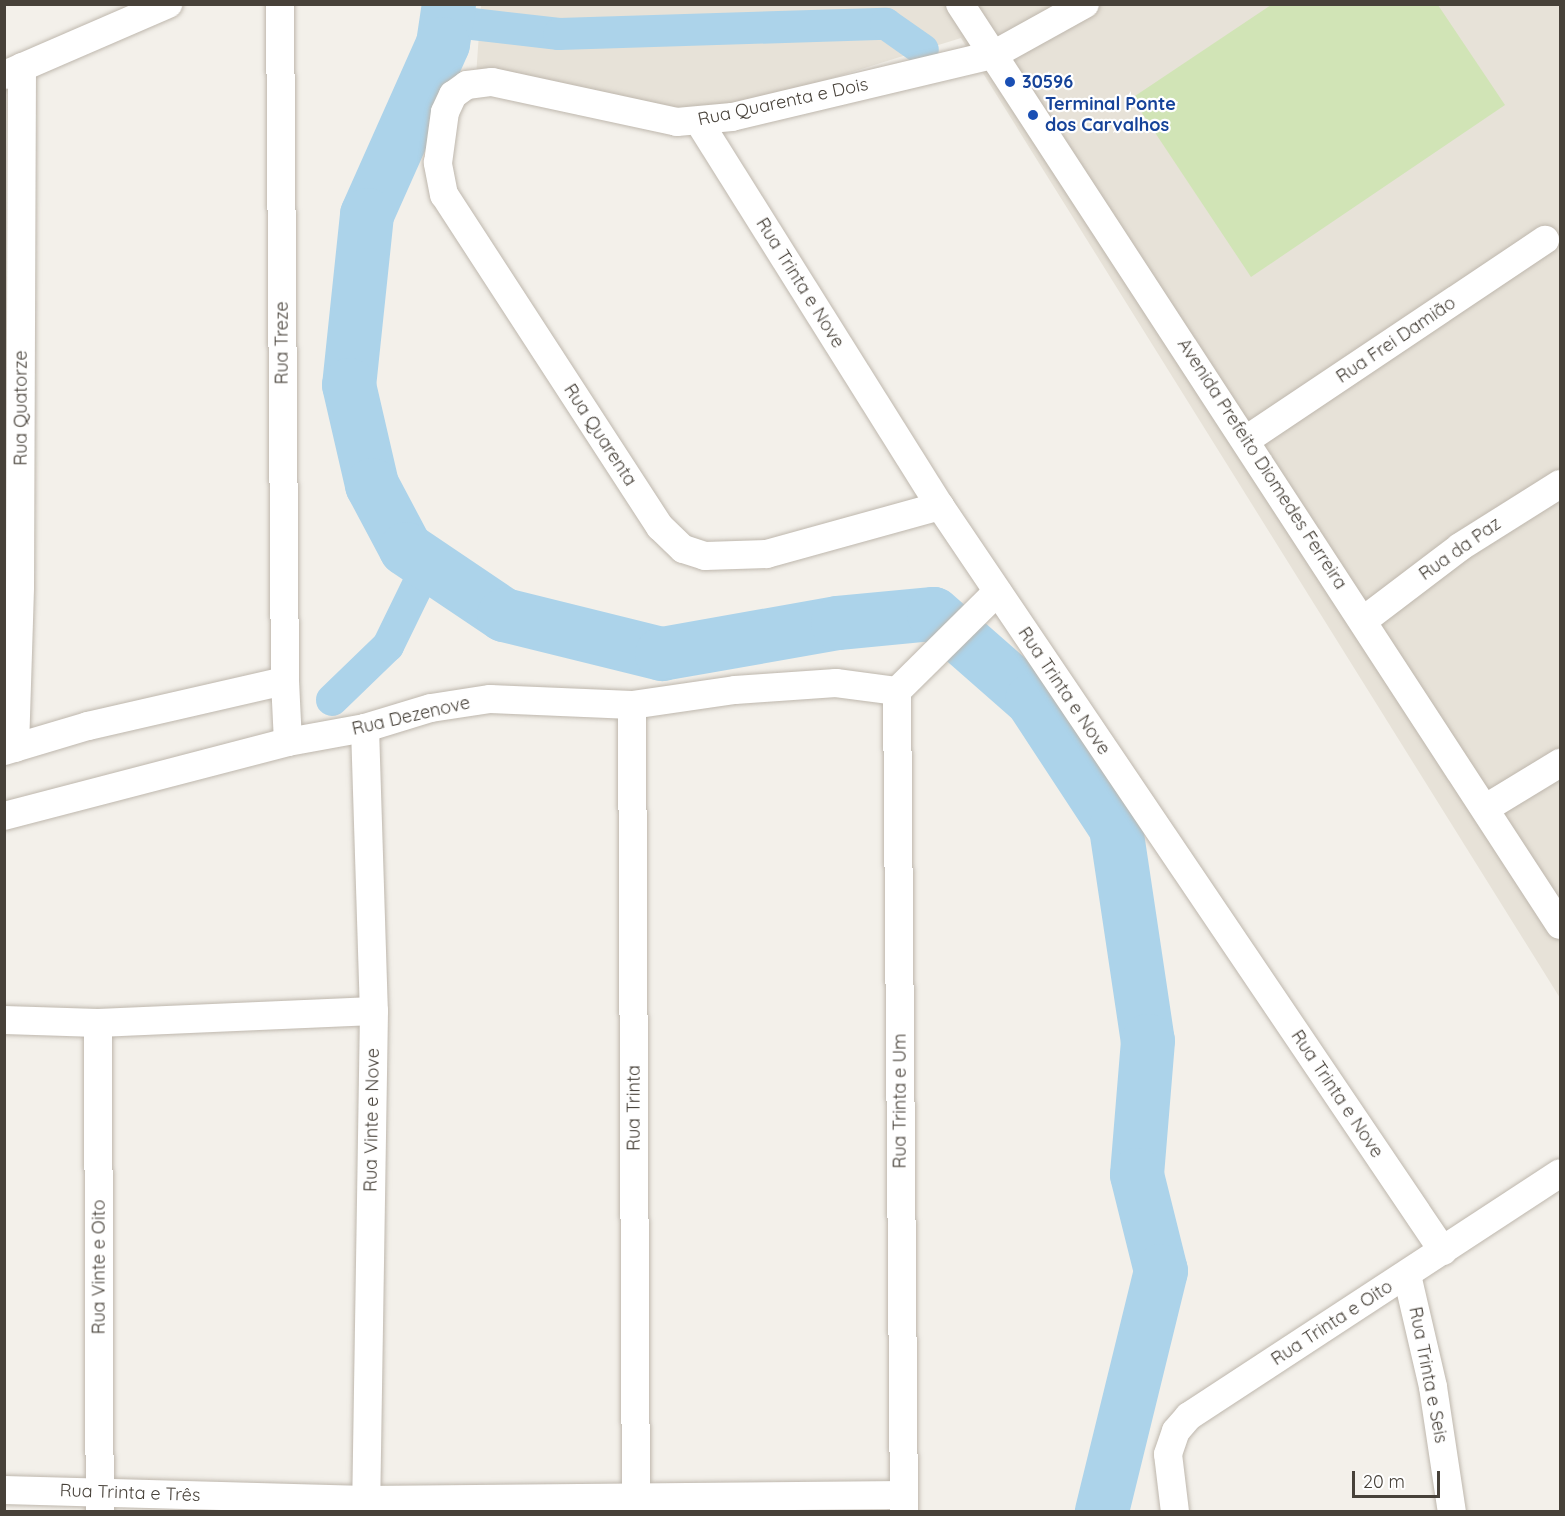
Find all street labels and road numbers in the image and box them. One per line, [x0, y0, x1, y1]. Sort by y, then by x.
street label: Rua Quarenta e Dois [696, 73, 870, 131]
street label: Rua Trinta e Nove [751, 214, 849, 352]
street label: Rua Frei Damião [1332, 292, 1460, 388]
street label: Rua Treze [271, 301, 293, 385]
street label: Avenida Prefeito Diomedes Ferreira [1173, 335, 1351, 593]
street label: Rua Quatorze [10, 350, 32, 466]
street label: Rua Quarenta [559, 380, 641, 490]
street label: Rua da Paz [1415, 513, 1505, 585]
street label: Rua Trinta e Nove [1013, 623, 1115, 759]
street label: Rua Dezenove [350, 692, 472, 740]
street label: Rua Trinta e Nove [1286, 1026, 1388, 1162]
street label: Rua Trinta e Um [889, 1033, 911, 1169]
street label: Rua Vinte e Nove [360, 1048, 384, 1192]
street label: Rua Trinta [623, 1065, 645, 1151]
street label: Rua Vinte e Oito [88, 1200, 110, 1334]
street label: Rua Trinta e Oito [1267, 1276, 1397, 1370]
street label: Rua Trinta e Seis [1404, 1305, 1452, 1445]
street label: Rua Trinta e Três [59, 1480, 201, 1506]

